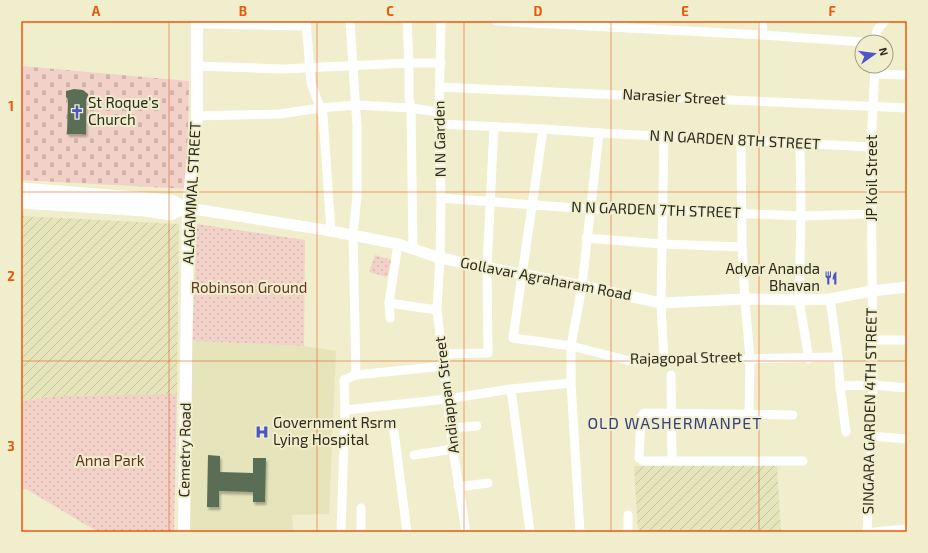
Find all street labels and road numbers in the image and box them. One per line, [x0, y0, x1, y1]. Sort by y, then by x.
street label: Narasier Street [622, 84, 726, 108]
street label: N N Garden [429, 100, 449, 178]
street label: ALAGAMMAL STREET [178, 121, 204, 265]
street label: N N GARDEN 8TH STREET [649, 126, 821, 152]
street label: JP Koil Street [862, 134, 880, 222]
street label: N N GARDEN 7TH STREET [571, 197, 741, 221]
street label: Gollavar Agraharam Road [459, 253, 633, 303]
street label: SINGARA GARDEN 4TH STREET [858, 307, 880, 514]
street label: Andiappan Street [430, 335, 462, 455]
street label: Rajagopal Street [630, 347, 743, 368]
street label: Cemetry Road [174, 402, 194, 498]

